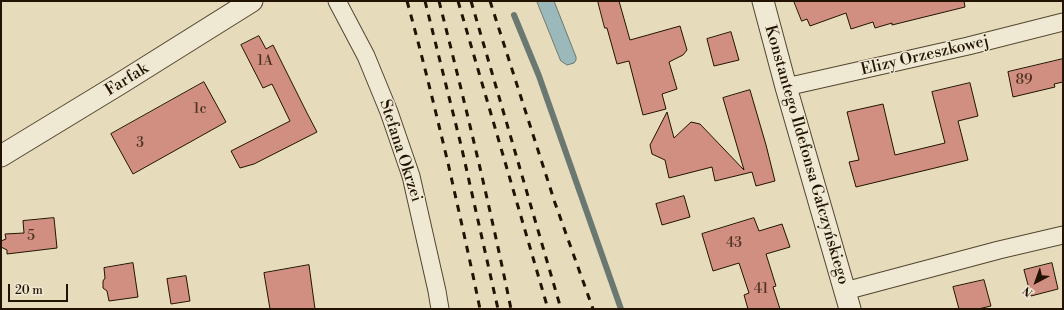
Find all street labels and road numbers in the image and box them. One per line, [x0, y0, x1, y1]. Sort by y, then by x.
street label: Konstantego Ildefonsa Gałczyńskiego [760, 23, 852, 287]
street label: Elizy Orzeszkowej [859, 32, 991, 80]
street label: Farfak [102, 59, 152, 101]
street label: Stefana Okrzei [374, 97, 426, 205]

